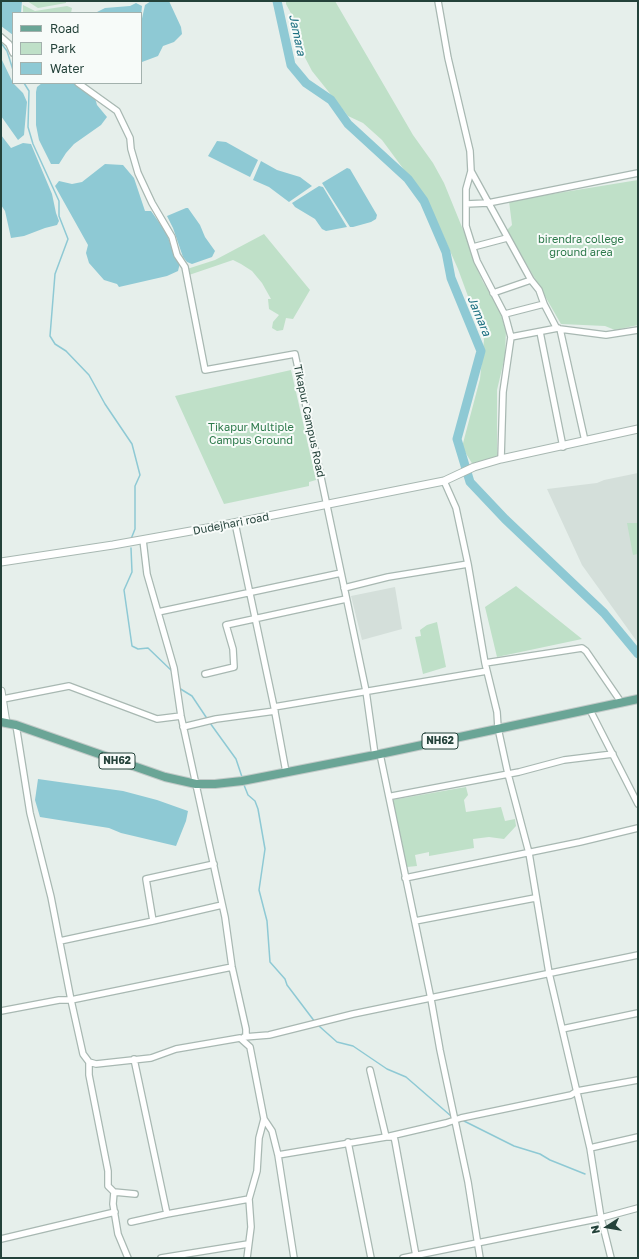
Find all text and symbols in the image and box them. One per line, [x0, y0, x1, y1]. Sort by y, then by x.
legend [12, 12, 142, 84]
water label: Jamara [286, 13, 308, 57]
text: Road [50, 21, 79, 36]
text: Park [50, 41, 76, 56]
text: Water [50, 61, 84, 76]
park label: birendra college ground area [538, 233, 624, 259]
water label: Jamara [464, 294, 494, 338]
street label: Tikapur Campus Road [291, 363, 327, 479]
park label: Tikapur Multiple Campus Ground [208, 421, 294, 447]
street label: Dudejhari road [192, 510, 270, 538]
road number: NH62 [422, 733, 458, 749]
road number: NH62 [99, 753, 135, 769]
north arrow [587, 1207, 627, 1247]
text: N [588, 1224, 602, 1235]

